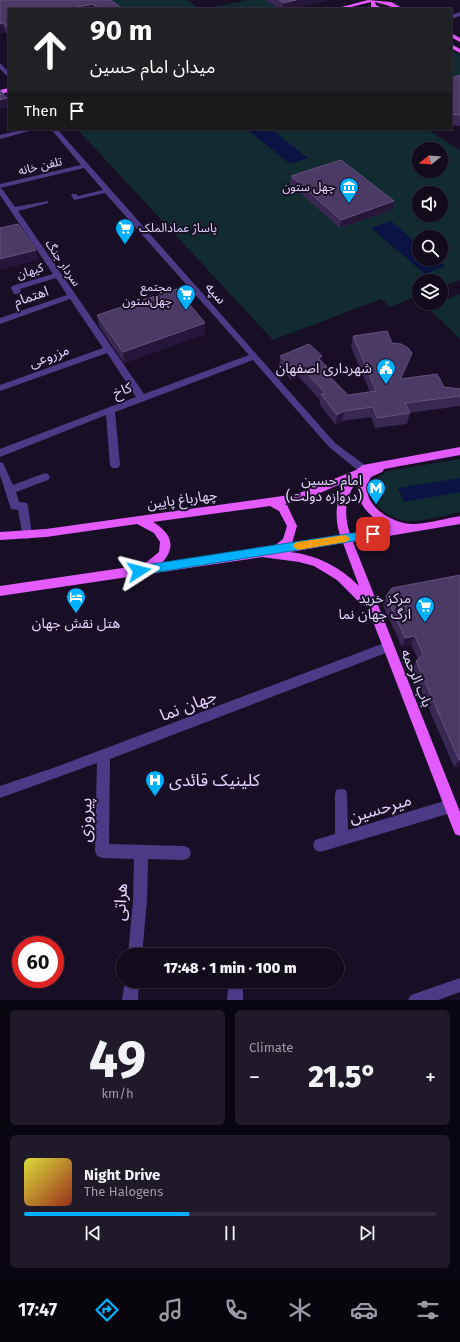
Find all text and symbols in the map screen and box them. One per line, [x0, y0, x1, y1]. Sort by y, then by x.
text: 90 m [90, 14, 152, 47]
icon: ahead [24, 24, 76, 76]
text: میدان امام حسین [90, 56, 215, 78]
icon: arrive [66, 100, 88, 122]
text: Then [24, 102, 58, 120]
north arrow [412, 142, 448, 178]
map controls [412, 142, 448, 310]
street label: تلفن خانه [17, 154, 64, 178]
museum icon: چهل ستون [338, 176, 360, 204]
place label: چهل ستون [282, 180, 335, 195]
button: sound [412, 186, 448, 222]
supermarket icon: پاساژ عمادالملک [114, 217, 136, 245]
place label: پاساژ عمادالملک [139, 221, 217, 236]
button: search [412, 230, 448, 266]
street label: سردار جنگ [42, 237, 84, 289]
street label: کیهان [15, 260, 46, 282]
button: layers [412, 274, 448, 310]
street label: سپه [201, 279, 230, 308]
place label: مجتمع چهل‌ستون [122, 280, 172, 309]
street label: اهتمام [12, 283, 51, 312]
supermarket icon: مجتمع چهل‌ستون [175, 283, 197, 311]
street label: مزروعی [27, 341, 72, 372]
public building icon: شهرداری اصفهان [375, 357, 397, 385]
place label: شهرداری اصفهان [276, 360, 372, 377]
street label: کاخ [110, 379, 135, 404]
place label: امام حسین (دروازه دولت) [286, 472, 362, 505]
metro station icon: امام حسین (دروازه دولت) [365, 477, 387, 505]
street label: چهارباغ پایین [146, 486, 219, 515]
pin [356, 517, 390, 551]
icon: arrive [362, 523, 384, 545]
position arrow [118, 550, 160, 592]
hotel icon: هتل نقش جهان [65, 586, 87, 614]
place label: مرکز خرید ارگ جهان نما [338, 590, 411, 623]
supermarket icon: مرکز خرید ارگ جهان نما [414, 595, 436, 623]
place label: هتل نقش جهان [32, 615, 120, 632]
street label: باب الرحمه [397, 647, 436, 710]
street label: جهان نما [157, 685, 220, 726]
hospital icon: کلینیک قائدی [144, 769, 166, 797]
place label: کلینیک قائدی [169, 770, 261, 791]
street label: میرحسین [346, 789, 414, 828]
street label: پیروزی [75, 797, 97, 843]
street label: هراتی [109, 882, 132, 922]
speed limit sign: 60 [12, 936, 64, 988]
text: 17:48 · 1 min · 100 m [163, 959, 297, 977]
text: 49 [89, 1028, 146, 1091]
text: Climate [249, 1040, 293, 1055]
text: 21.5° [308, 1059, 377, 1095]
text: − [249, 1064, 260, 1091]
text: + [425, 1064, 436, 1091]
text: km/h [101, 1086, 134, 1101]
text: Night Drive [84, 1166, 160, 1184]
text: The Halogens [84, 1184, 163, 1199]
icon: previous [82, 1222, 104, 1244]
icon: pause [219, 1222, 241, 1244]
icon: next [356, 1222, 378, 1244]
icon: directions [93, 1296, 121, 1324]
icon: music [157, 1296, 185, 1324]
icon: phone [222, 1296, 250, 1324]
icon: climate [286, 1296, 314, 1324]
icon: car [350, 1296, 378, 1324]
icon: filters [414, 1296, 442, 1324]
text: 17:47 [18, 1299, 57, 1321]

